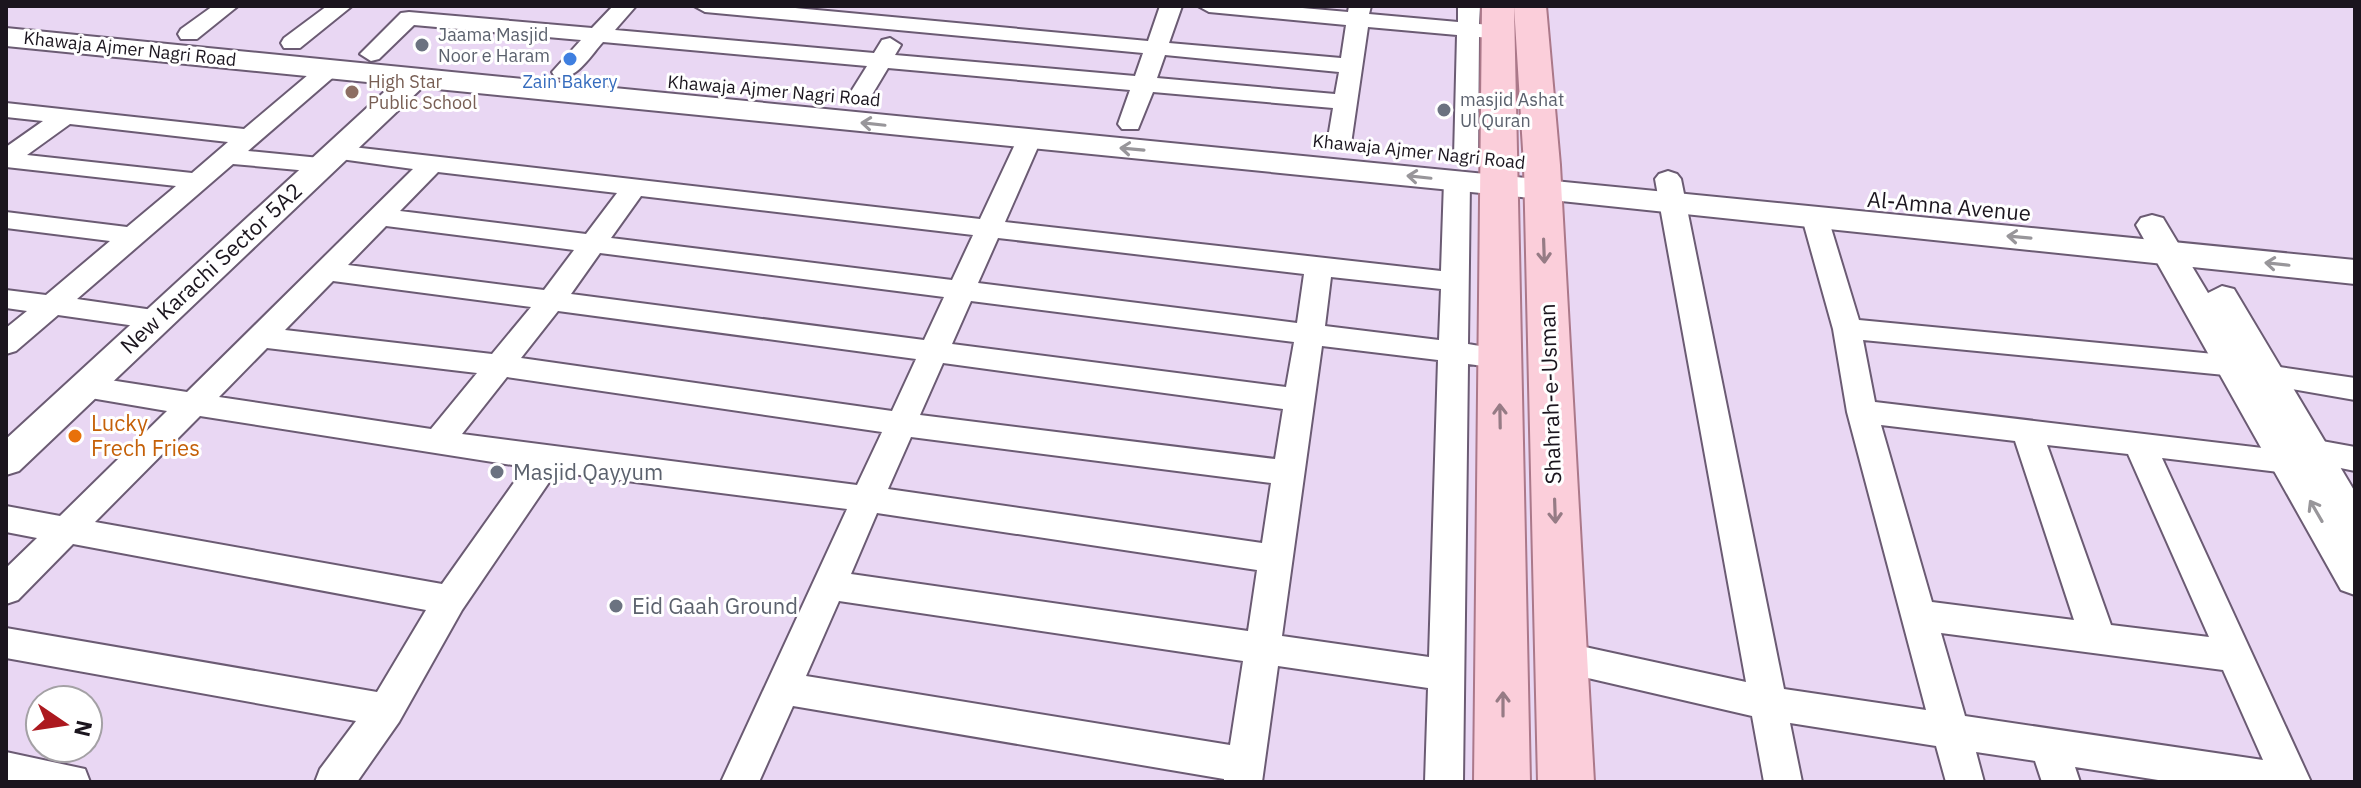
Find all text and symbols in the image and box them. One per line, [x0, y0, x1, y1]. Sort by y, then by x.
place label: Jaama Masjid Noor e Haram [438, 23, 550, 67]
street label: Khawaja Ajmer Nagri Road [22, 26, 238, 71]
marker: Jaama Masjid Noor e Haram [413, 36, 431, 54]
marker: Zain Bakery [561, 50, 579, 68]
place label: High Star Public School [368, 70, 477, 114]
place label: Zain Bakery [522, 70, 618, 93]
street label: Khawaja Ajmer Nagri Road [666, 70, 882, 111]
marker: High Star Public School [343, 83, 361, 101]
place label: masjid Ashat Ul Quran [1460, 88, 1564, 132]
marker: masjid Ashat Ul Quran [1435, 101, 1453, 119]
one-way arrow [861, 116, 887, 131]
street label: Khawaja Ajmer Nagri Road [1311, 129, 1527, 174]
one-way arrow [1119, 141, 1146, 156]
one-way arrow [1406, 169, 1433, 184]
street label: New Karachi Sector 5A2 [114, 176, 308, 360]
street label: Al-Amna Avenue [1866, 184, 2032, 227]
one-way arrow [2006, 229, 2033, 244]
one-way arrow [1537, 237, 1552, 264]
one-way arrow [2265, 256, 2291, 271]
street label: Shahrah-e-Usman [1532, 303, 1567, 485]
one-way arrow [1492, 403, 1508, 430]
place label: Lucky Frech Fries [91, 408, 200, 462]
marker: Lucky Frech Fries [66, 427, 84, 445]
place label: Masjid Qayyum [513, 457, 663, 486]
marker: Masjid Qayyum [488, 463, 506, 481]
one-way arrow [1548, 497, 1563, 524]
one-way arrow [2308, 499, 2323, 523]
place label: Eid Gaah Ground [632, 591, 798, 620]
marker: Eid Gaah Ground [607, 597, 625, 615]
north arrow [24, 684, 104, 764]
one-way arrow [1495, 691, 1511, 718]
text: N [68, 718, 100, 740]

